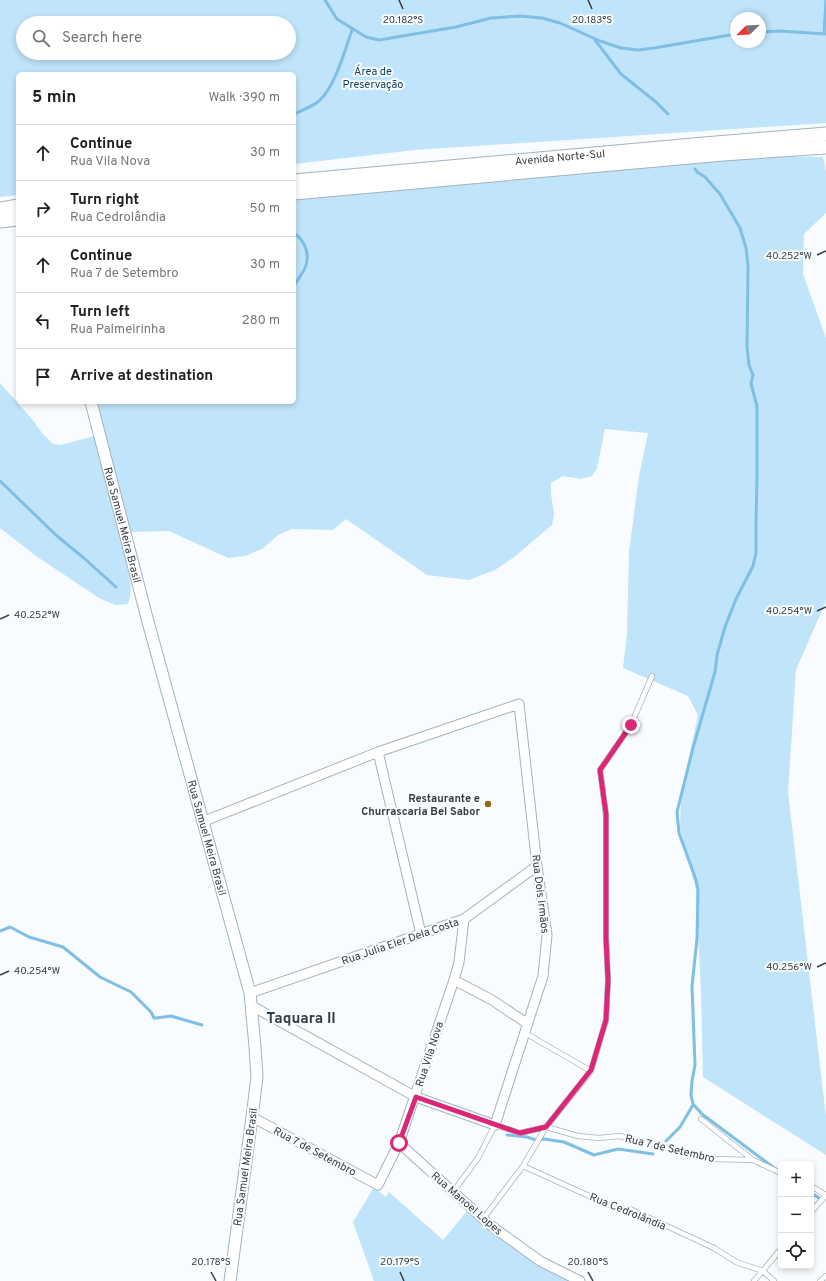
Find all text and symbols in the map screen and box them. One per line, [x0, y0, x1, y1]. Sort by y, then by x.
north arrow [730, 12, 766, 48]
text: 20.182°S [383, 14, 423, 27]
text: 20.183°S [572, 14, 612, 27]
search box [16, 16, 296, 60]
icon: search [30, 27, 52, 49]
text: Search here [62, 29, 142, 48]
park label: Área de Preservação [343, 64, 403, 92]
text: 5 min [32, 87, 76, 109]
text: Walk · 390 m [209, 90, 280, 106]
text: Continue [70, 135, 132, 154]
icon: ahead [32, 142, 54, 164]
text: 30 m [250, 145, 280, 161]
street label: Avenida Norte-Sul [514, 147, 606, 169]
text: Rua Vila Nova [70, 154, 150, 170]
text: Turn right [70, 191, 139, 210]
icon: right [32, 198, 54, 220]
text: 50 m [250, 201, 280, 217]
text: Rua Cedrolândia [70, 210, 166, 226]
text: Continue [70, 247, 132, 266]
text: 40.252°W [766, 250, 812, 263]
icon: ahead [32, 254, 54, 276]
text: 30 m [250, 257, 280, 273]
text: Rua 7 de Setembro [70, 266, 178, 282]
text: Turn left [70, 303, 130, 322]
icon: left [32, 310, 54, 332]
text: 280 m [242, 313, 280, 329]
text: Rua Palmeirinha [70, 322, 165, 338]
icon: arrive [32, 366, 54, 388]
text: Arrive at destination [70, 367, 213, 386]
street label: Rua Samuel Meira Brasil [100, 466, 144, 585]
text: 40.254°W [766, 605, 812, 618]
text: 40.252°W [14, 609, 60, 622]
route end [622, 716, 640, 734]
street label: Rua Samuel Meira Brasil [184, 779, 229, 897]
place label: Restaurante e Churrascaria Bel Sabor [361, 792, 480, 819]
marker: Restaurante e Churrascaria Bel Sabor [483, 799, 493, 809]
street label: Rua Dois Irmãos [528, 854, 552, 934]
street label: Rua Julia Eler Dela Costa [340, 915, 461, 969]
text: 40.256°W [766, 961, 812, 974]
text: 40.254°W [14, 965, 60, 978]
district label: Taquara II [266, 1010, 336, 1029]
street label: Rua Vila Nova [413, 1020, 447, 1089]
street label: Rua Samuel Meira Brasil [231, 1107, 261, 1227]
street label: Rua 7 de Setembro [271, 1124, 358, 1180]
street label: Rua 7 de Setembro [623, 1132, 716, 1166]
route start [390, 1134, 408, 1152]
map controls [778, 1161, 814, 1269]
button: + [778, 1161, 814, 1197]
street label: Rua Manoel Lopes [428, 1169, 505, 1239]
street label: Rua Cedrolândia [587, 1190, 668, 1234]
button: − [778, 1197, 814, 1233]
button: locate [778, 1233, 814, 1269]
text: 20.178°S [191, 1256, 231, 1269]
text: 20.179°S [380, 1256, 420, 1269]
text: 20.180°S [567, 1256, 609, 1269]

